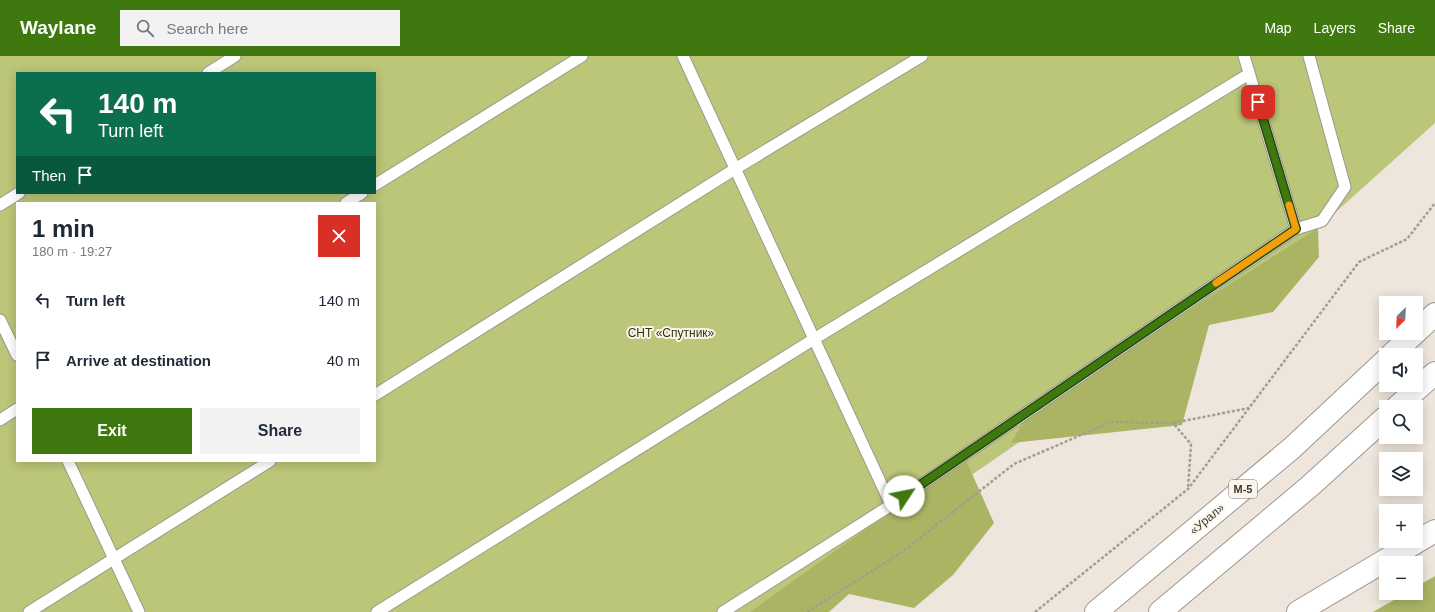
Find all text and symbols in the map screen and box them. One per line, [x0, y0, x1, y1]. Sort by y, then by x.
search box [120, 10, 400, 46]
text: Waylane [20, 17, 96, 38]
icon: search [134, 17, 156, 39]
text: Search here [166, 20, 248, 37]
text: Map [1264, 20, 1292, 36]
text: Layers [1314, 20, 1356, 36]
text: Share [1378, 20, 1415, 36]
pin [1241, 85, 1275, 119]
icon: left [32, 88, 84, 140]
text: 140 m [98, 88, 177, 119]
icon: arrive [1247, 91, 1269, 113]
text: Turn left [98, 121, 163, 141]
icon: arrive [74, 164, 96, 186]
text: Then [32, 167, 66, 184]
text: 1 min [32, 215, 95, 242]
button: close [318, 215, 360, 257]
text: 180 m · 19:27 [32, 244, 112, 259]
icon: left [32, 289, 54, 311]
text: Turn left [66, 292, 125, 309]
text: 140 m [318, 292, 360, 309]
north arrow [1379, 296, 1423, 340]
map controls [1379, 296, 1423, 600]
park label: СНТ «Спутник» [628, 326, 715, 340]
button: sound [1379, 348, 1423, 392]
icon: arrive [32, 349, 54, 371]
text: Arrive at destination [66, 352, 211, 369]
text: 40 m [327, 352, 360, 369]
button: search [1379, 400, 1423, 444]
button: Exit [32, 408, 192, 454]
button: Share [200, 408, 360, 454]
button: layers [1379, 452, 1423, 496]
position arrow [883, 475, 925, 517]
road number: М-5 [1229, 480, 1257, 498]
street label: «Урал» [1187, 500, 1227, 537]
button: + [1379, 504, 1423, 548]
button: − [1379, 556, 1423, 600]

